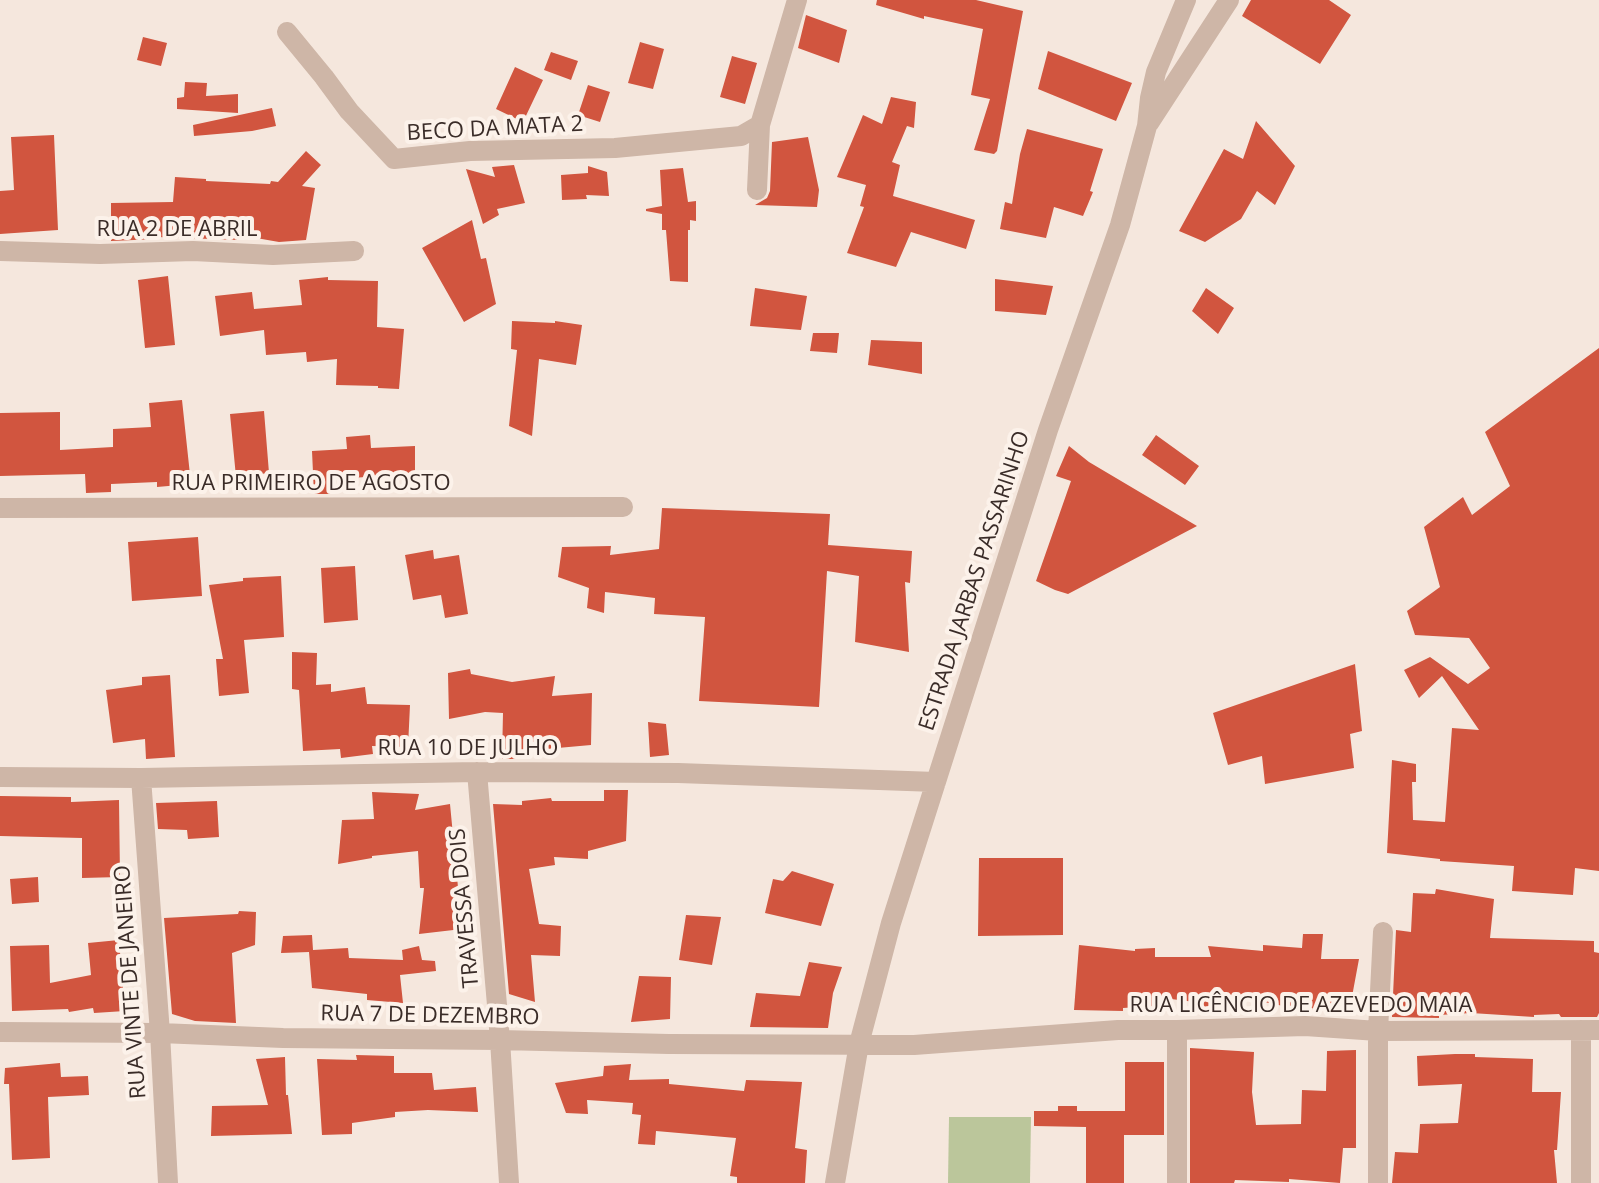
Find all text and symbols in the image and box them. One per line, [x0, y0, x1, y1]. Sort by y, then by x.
street label: BECO DA MATA 2 [406, 111, 584, 147]
street label: RUA 2 DE ABRIL [97, 217, 257, 243]
street label: ESTRADA JARBAS PASSARINHO [914, 428, 1036, 734]
street label: RUA PRIMEIRO DE AGOSTO [172, 471, 450, 497]
street label: RUA 10 DE JULHO [378, 736, 558, 762]
street label: TRAVESSA DOIS [445, 827, 485, 989]
street label: RUA VINTE DE JANEIRO [110, 864, 152, 1100]
street label: RUA LICÊNCIO DE AZEVEDO MAIA [1130, 993, 1472, 1019]
street label: RUA 7 DE DEZEMBRO [320, 1001, 540, 1031]

